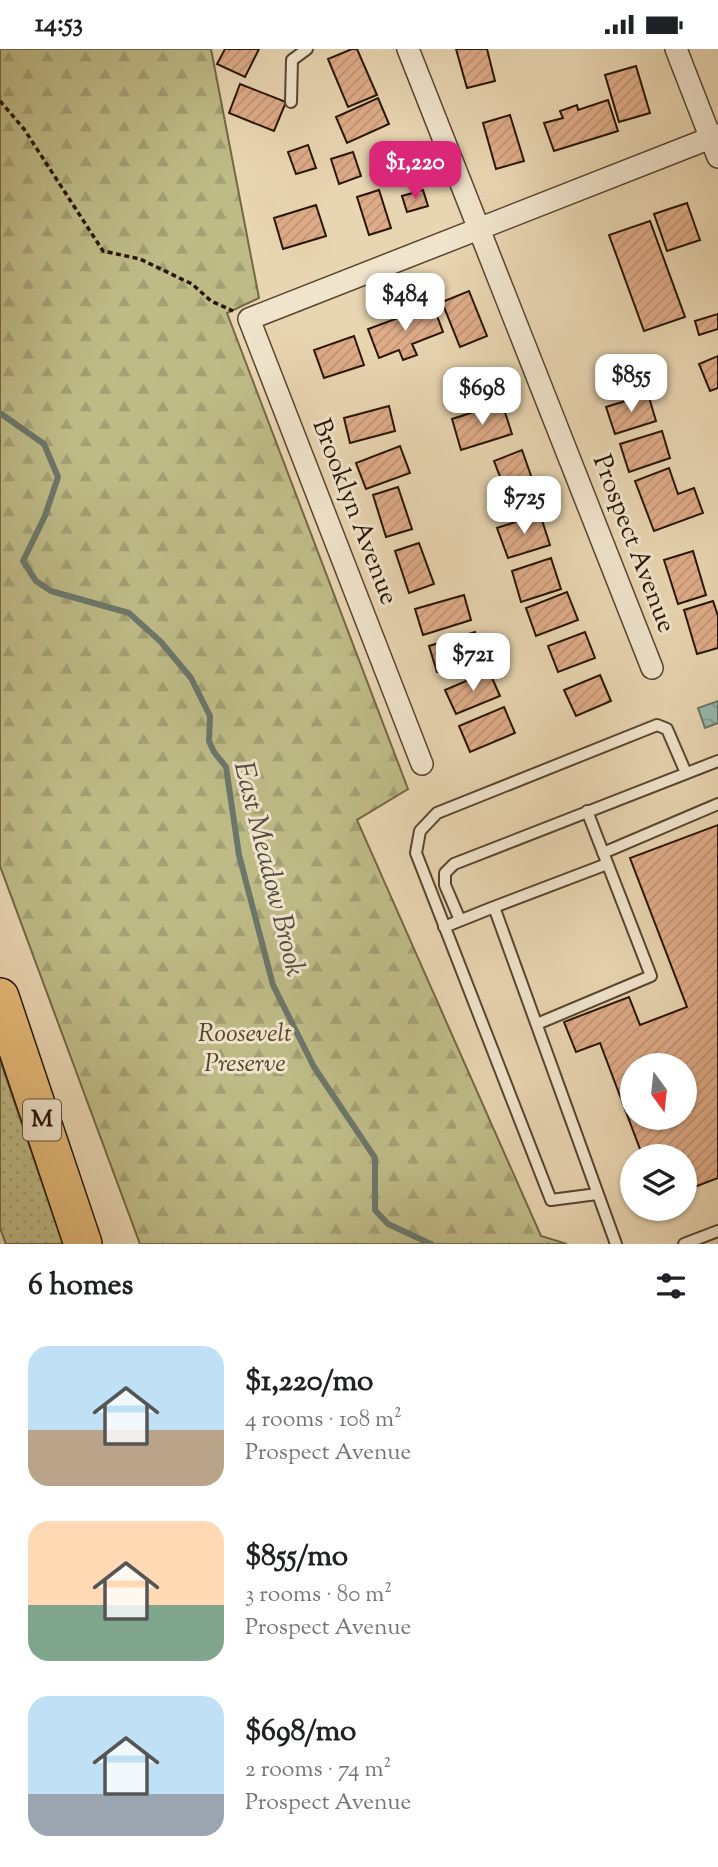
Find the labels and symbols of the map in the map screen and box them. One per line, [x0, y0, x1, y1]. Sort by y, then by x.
pin: $1,220 [358, 141, 472, 201]
pin: $484 [364, 273, 446, 333]
pin: $855 [590, 355, 672, 414]
pin: $698 [441, 367, 523, 427]
street label: Brooklyn Avenue [302, 414, 406, 610]
street label: Prospect Avenue [582, 450, 684, 638]
pin: $725 [483, 477, 565, 536]
pin: $721 [432, 633, 514, 693]
water label: East Meadow Brook [222, 757, 314, 981]
park label: Roosevelt Preserve [198, 1016, 292, 1083]
north arrow [620, 1053, 696, 1131]
road number: M [23, 1099, 61, 1141]

